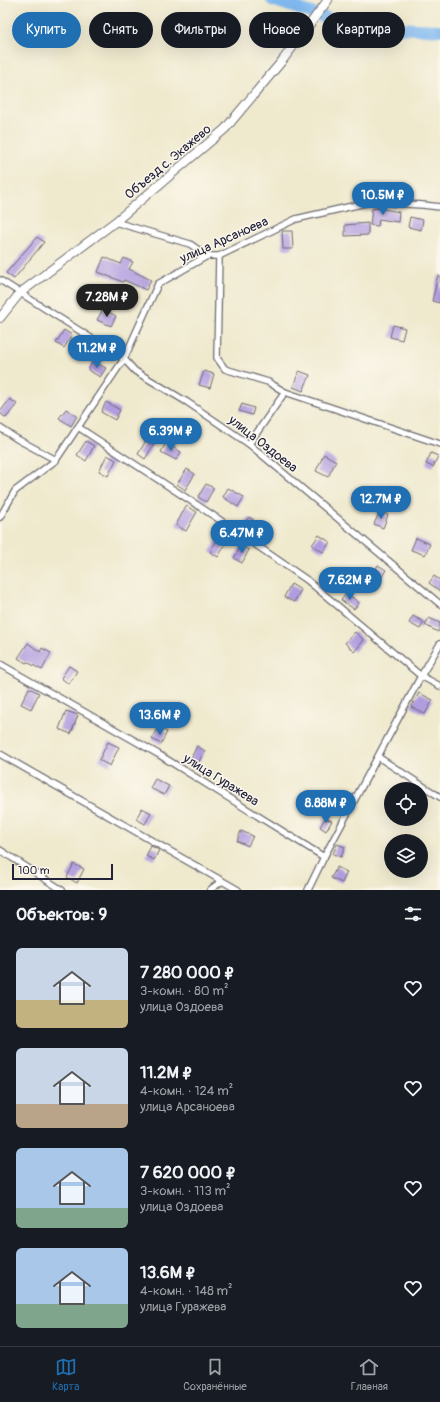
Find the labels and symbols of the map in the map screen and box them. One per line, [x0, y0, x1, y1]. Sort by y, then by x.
street label: Объезд с. Экажево [121, 121, 215, 203]
pin: 10.5M ₽ [346, 182, 420, 216]
street label: улица Арсаноева [177, 213, 271, 267]
pin: 7.28M ₽ [70, 284, 144, 318]
pin: 11.2M ₽ [60, 335, 134, 369]
street label: улица Оздоева [224, 411, 301, 476]
pin: 6.39M ₽ [134, 418, 208, 452]
pin: 12.7M ₽ [344, 486, 418, 520]
pin: 6.47M ₽ [205, 520, 279, 554]
pin: 7.62M ₽ [313, 567, 387, 601]
pin: 13.6M ₽ [123, 702, 197, 736]
street label: улица Гуражева [179, 750, 262, 810]
pin: 8.88M ₽ [289, 790, 363, 824]
scale bar [12, 862, 113, 881]

